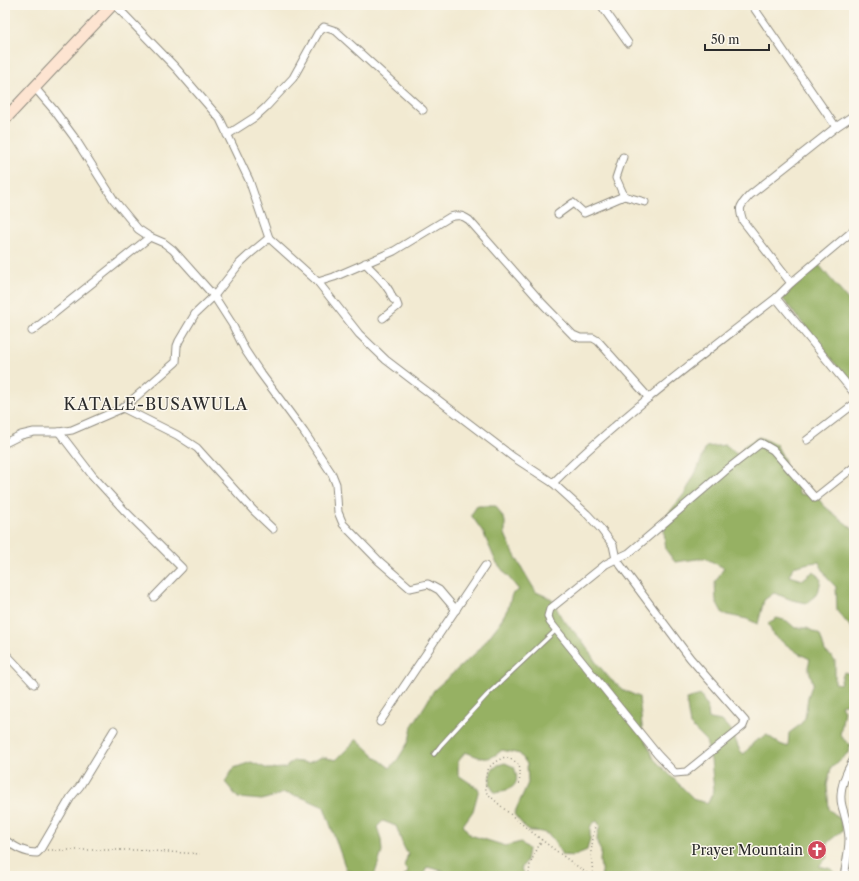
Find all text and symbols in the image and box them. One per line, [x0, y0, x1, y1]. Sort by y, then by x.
scale bar [705, 26, 769, 52]
text: 50 m [711, 32, 740, 47]
district label: KATALE-BUSAWULA [64, 394, 249, 414]
church icon: Prayer Mountain [806, 839, 828, 861]
place label: Prayer Mountain [691, 841, 803, 859]

